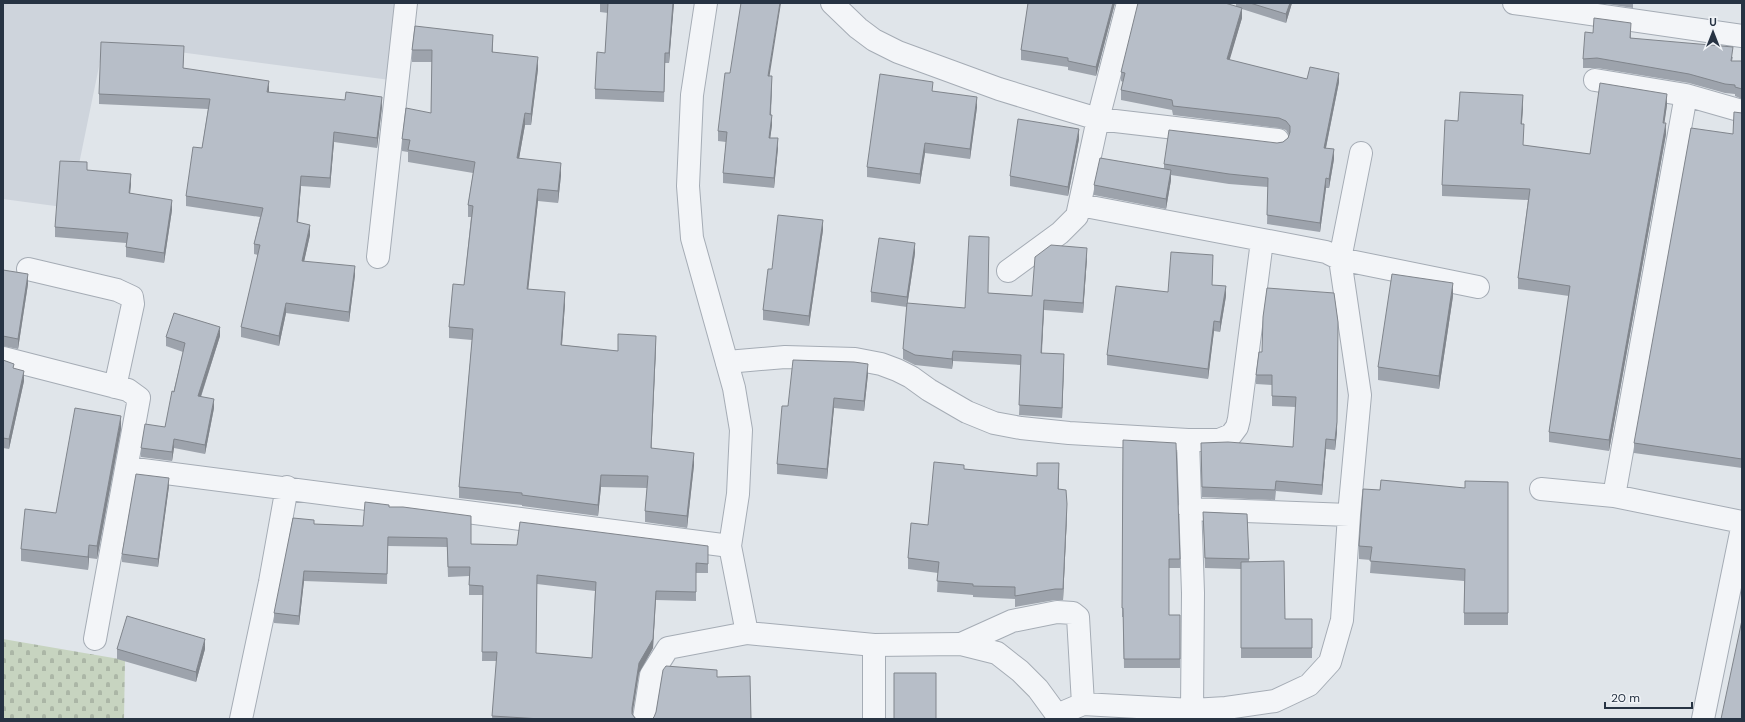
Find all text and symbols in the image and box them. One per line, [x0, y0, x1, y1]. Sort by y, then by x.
north arrow [1693, 12, 1733, 52]
text: U [1709, 15, 1717, 29]
scale bar [1605, 684, 1692, 710]
text: 20 m [1611, 690, 1640, 706]

